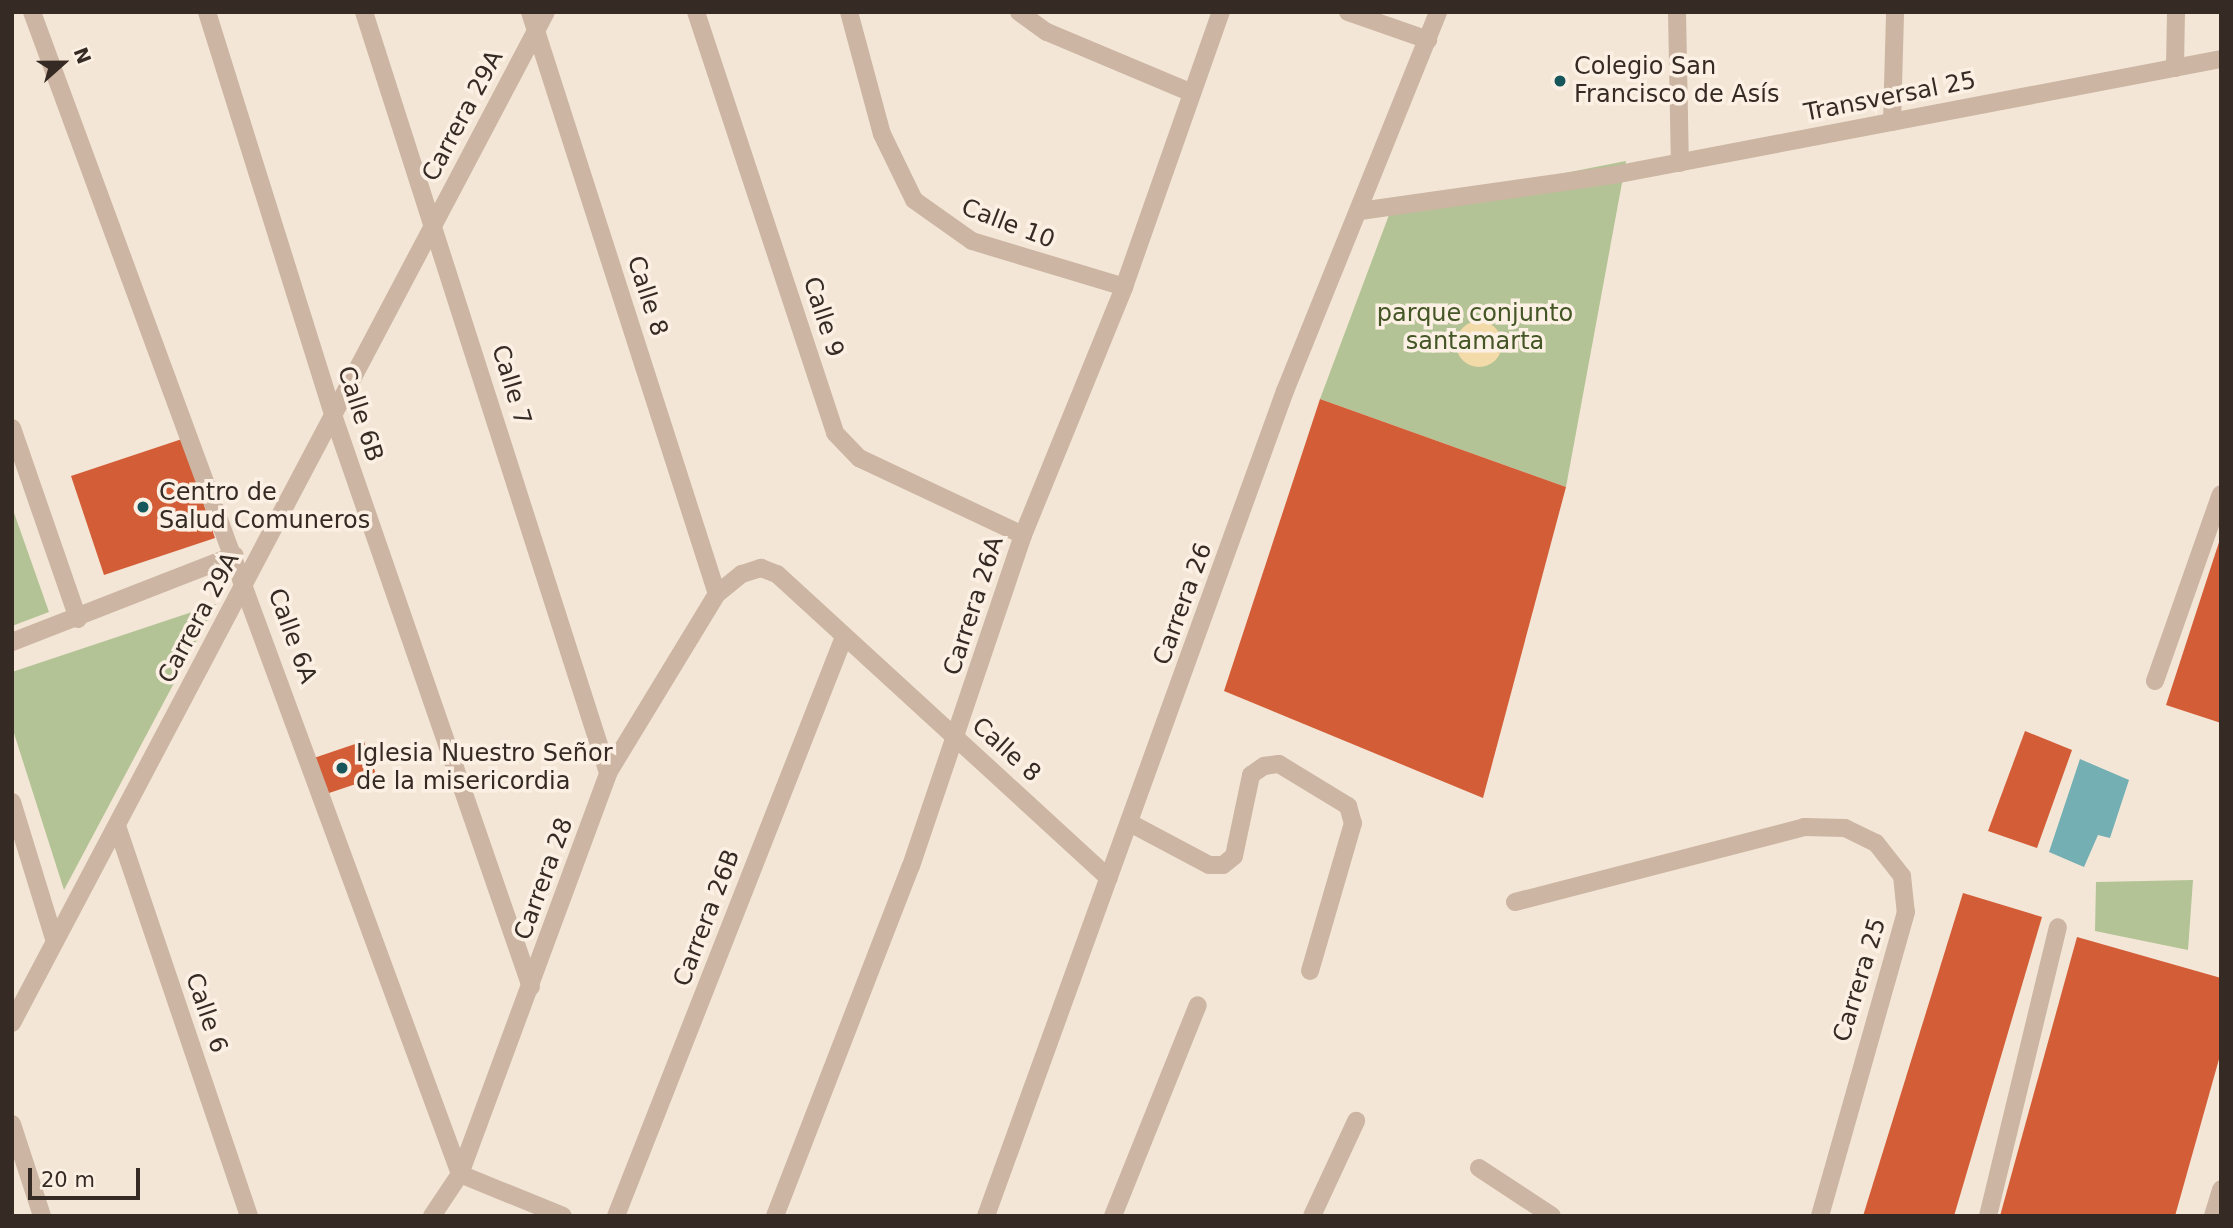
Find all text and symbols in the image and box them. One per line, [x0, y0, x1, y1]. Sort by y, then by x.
north arrow [28, 28, 98, 98]
text: N [69, 44, 96, 67]
street label: Carrera 29A [416, 46, 510, 186]
place label: Colegio San Francisco de Asís [1574, 53, 1779, 109]
street label: Transversal 25 [1802, 66, 1978, 128]
marker: Colegio San Francisco de Asís [1552, 73, 1568, 89]
street label: Calle 10 [957, 193, 1059, 255]
street label: Calle 8 [621, 252, 673, 340]
street label: Calle 9 [797, 273, 849, 361]
park label: parque conjunto santamarta [1377, 300, 1573, 356]
street label: Calle 7 [485, 341, 537, 429]
street label: Calle 6B [331, 363, 389, 465]
place label: Centro de Salud Comuneros [159, 479, 370, 535]
marker: Centro de Salud Comuneros [133, 497, 153, 517]
street label: Carrera 26A [938, 533, 1010, 679]
street label: Carrera 26 [1148, 539, 1218, 669]
street label: Carrera 29A [152, 548, 246, 688]
street label: Calle 6A [262, 585, 322, 687]
street label: Calle 8 [966, 712, 1046, 788]
place label: Iglesia Nuestro Señor de la misericordia [356, 740, 613, 796]
marker: Iglesia Nuestro Señor de la misericordia [334, 760, 350, 776]
street label: Carrera 28 [509, 814, 579, 944]
street label: Carrera 26B [668, 846, 746, 990]
street label: Carrera 25 [1828, 915, 1892, 1045]
street label: Calle 6 [179, 969, 233, 1057]
scale bar [32, 1154, 144, 1198]
text: 20 m [41, 1168, 95, 1192]

